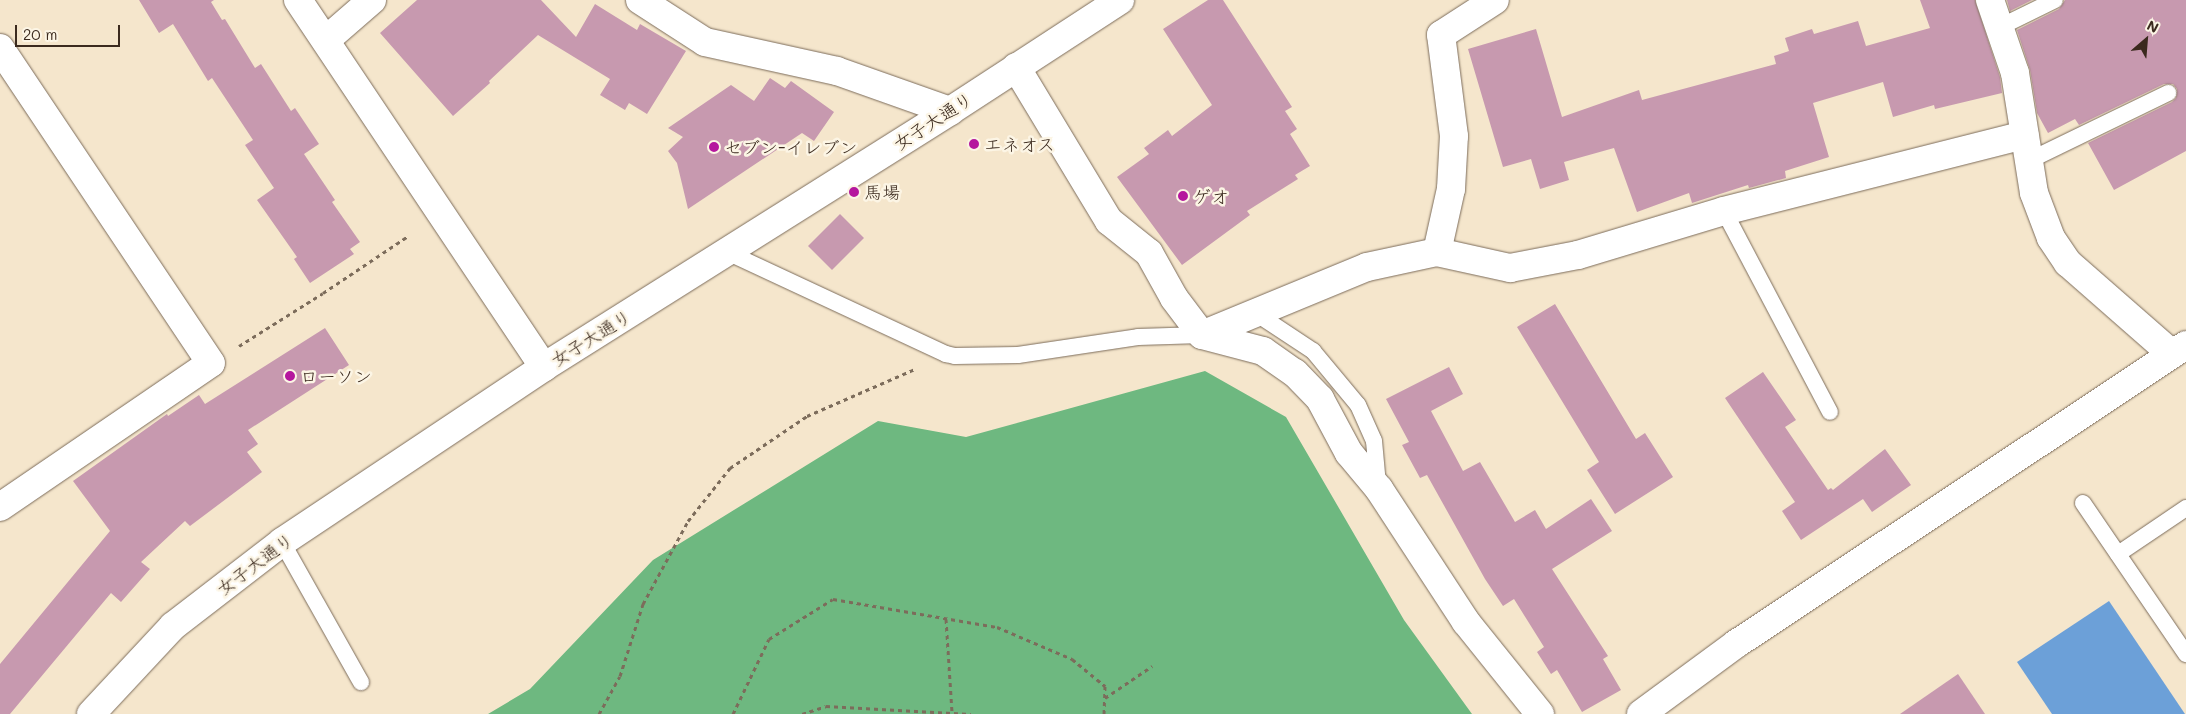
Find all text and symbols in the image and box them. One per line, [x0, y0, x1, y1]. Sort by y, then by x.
scale bar [18, 15, 122, 47]
north arrow [2121, 15, 2171, 65]
text: N [2144, 15, 2162, 37]
text: 20 m [23, 24, 57, 44]
street label: 女子大通り [889, 87, 977, 155]
place label: エネオス [984, 133, 1056, 155]
place label: セブン-イレブン [724, 136, 858, 158]
marker: エネオス [968, 138, 980, 150]
marker: セブン-イレブン [708, 141, 720, 153]
place label: 馬場 [864, 181, 900, 203]
place label: ゲオ [1193, 185, 1229, 207]
marker: 馬場 [848, 186, 860, 198]
marker: ゲオ [1177, 190, 1189, 202]
street label: 女子大通り [547, 305, 635, 371]
place label: ローソン [300, 365, 372, 387]
marker: ローソン [284, 370, 296, 382]
street label: 女子大通り [213, 528, 297, 600]

